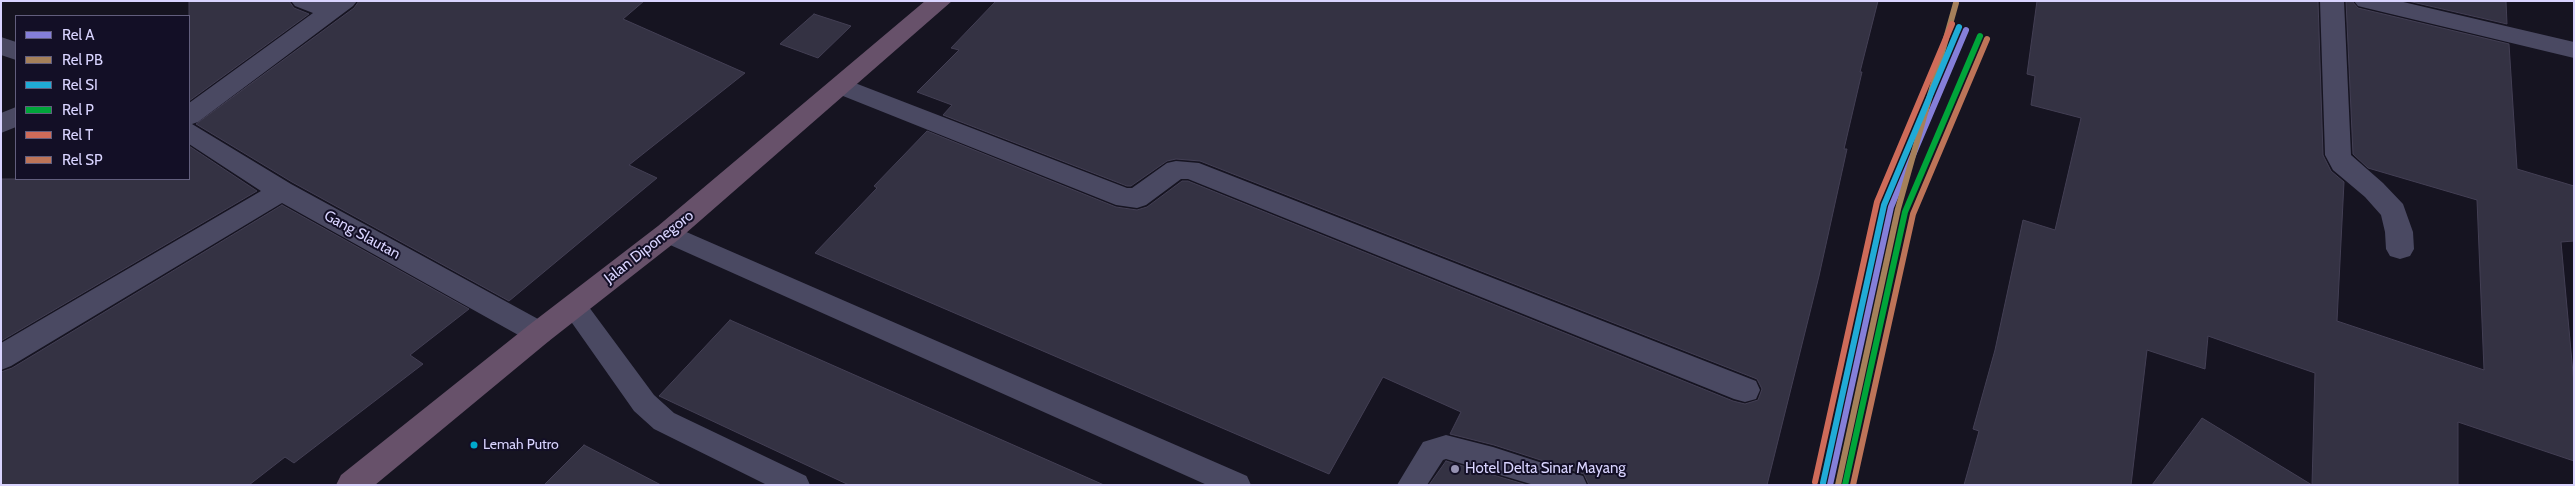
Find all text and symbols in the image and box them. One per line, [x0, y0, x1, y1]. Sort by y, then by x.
legend [15, 15, 190, 180]
text: Rel A [62, 26, 95, 44]
text: Rel PB [62, 51, 103, 69]
text: Rel SI [62, 76, 98, 94]
text: Rel P [62, 101, 94, 119]
text: Rel T [62, 126, 93, 144]
text: Rel SP [62, 151, 103, 169]
street label: Jalan Diponegoro [601, 206, 697, 288]
street label: Gang Slautan [321, 207, 403, 263]
place label: Lemah Putro [483, 437, 559, 453]
marker: Lemah Putro [469, 440, 479, 450]
place label: Hotel Delta Sinar Mayang [1465, 460, 1626, 478]
marker: Hotel Delta Sinar Mayang [1449, 463, 1461, 475]

